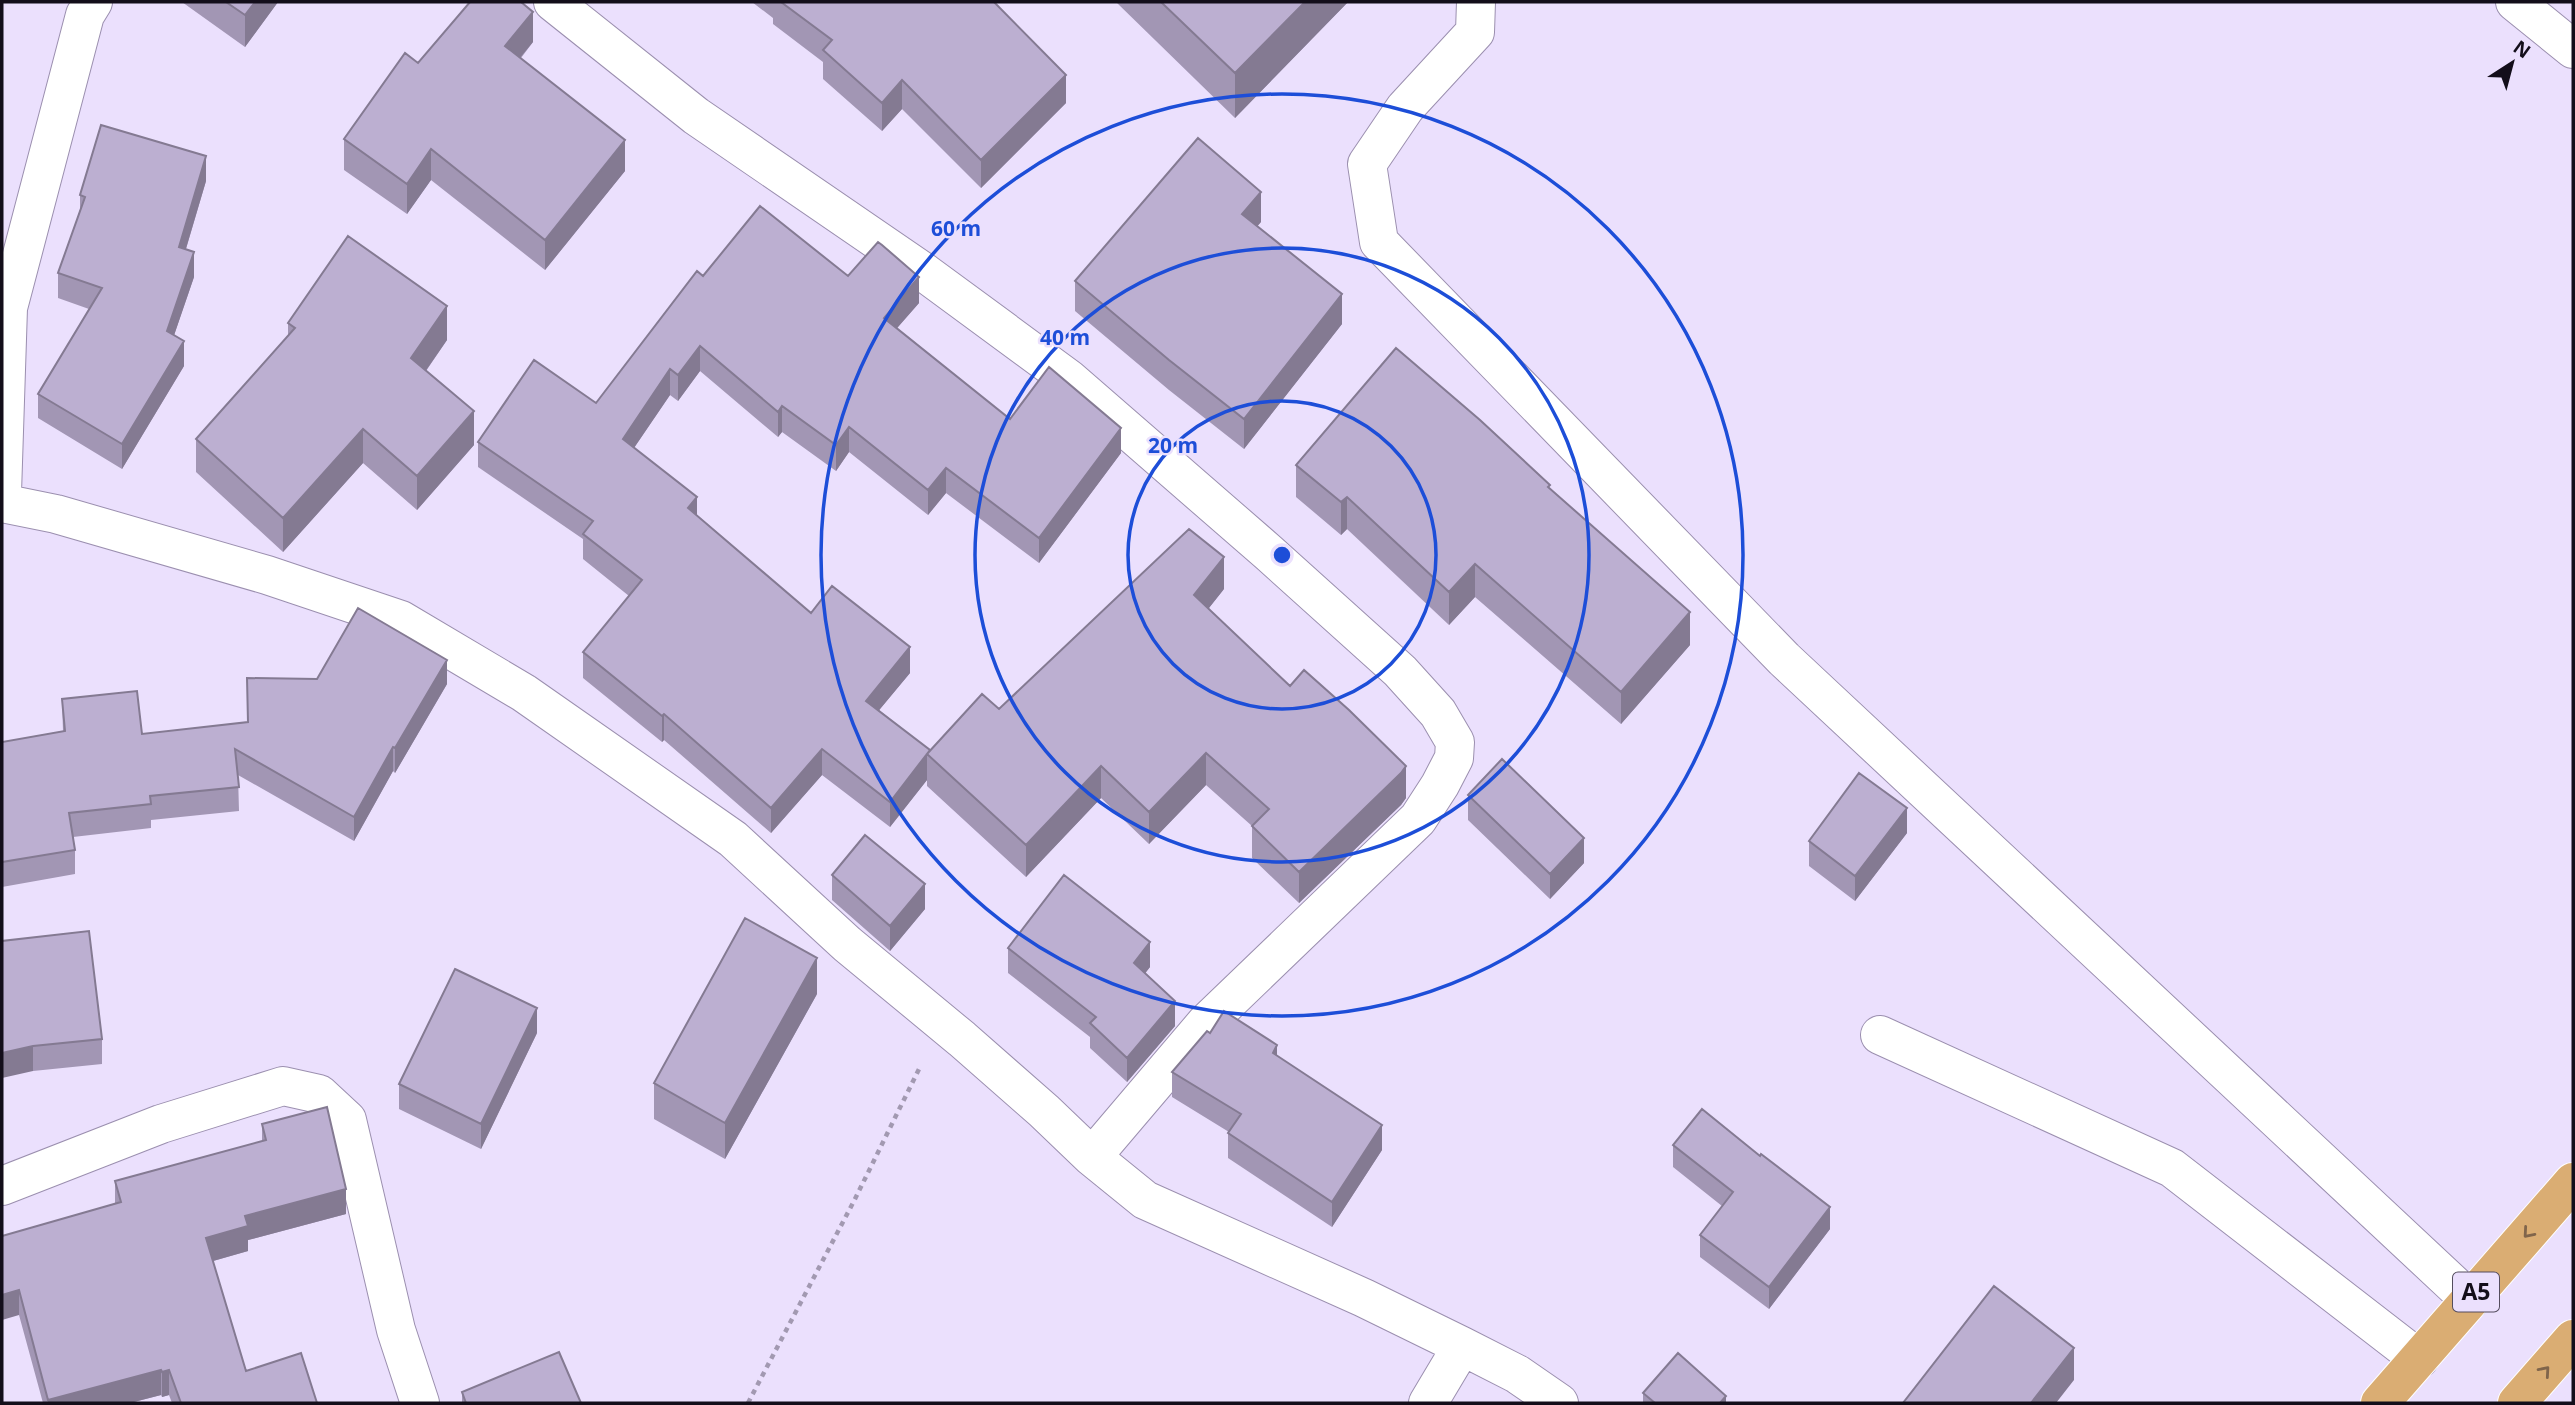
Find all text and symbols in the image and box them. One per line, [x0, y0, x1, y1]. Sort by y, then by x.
north arrow [2477, 28, 2547, 98]
text: N [2508, 34, 2536, 64]
text: 60 m [931, 214, 981, 242]
text: 40 m [1040, 323, 1090, 351]
text: 20 m [1148, 431, 1198, 459]
centre of rings [1270, 543, 1294, 567]
one-way arrow [2524, 1225, 2536, 1238]
road number: A5 [2453, 1273, 2499, 1312]
one-way arrow [2537, 1366, 2549, 1379]

